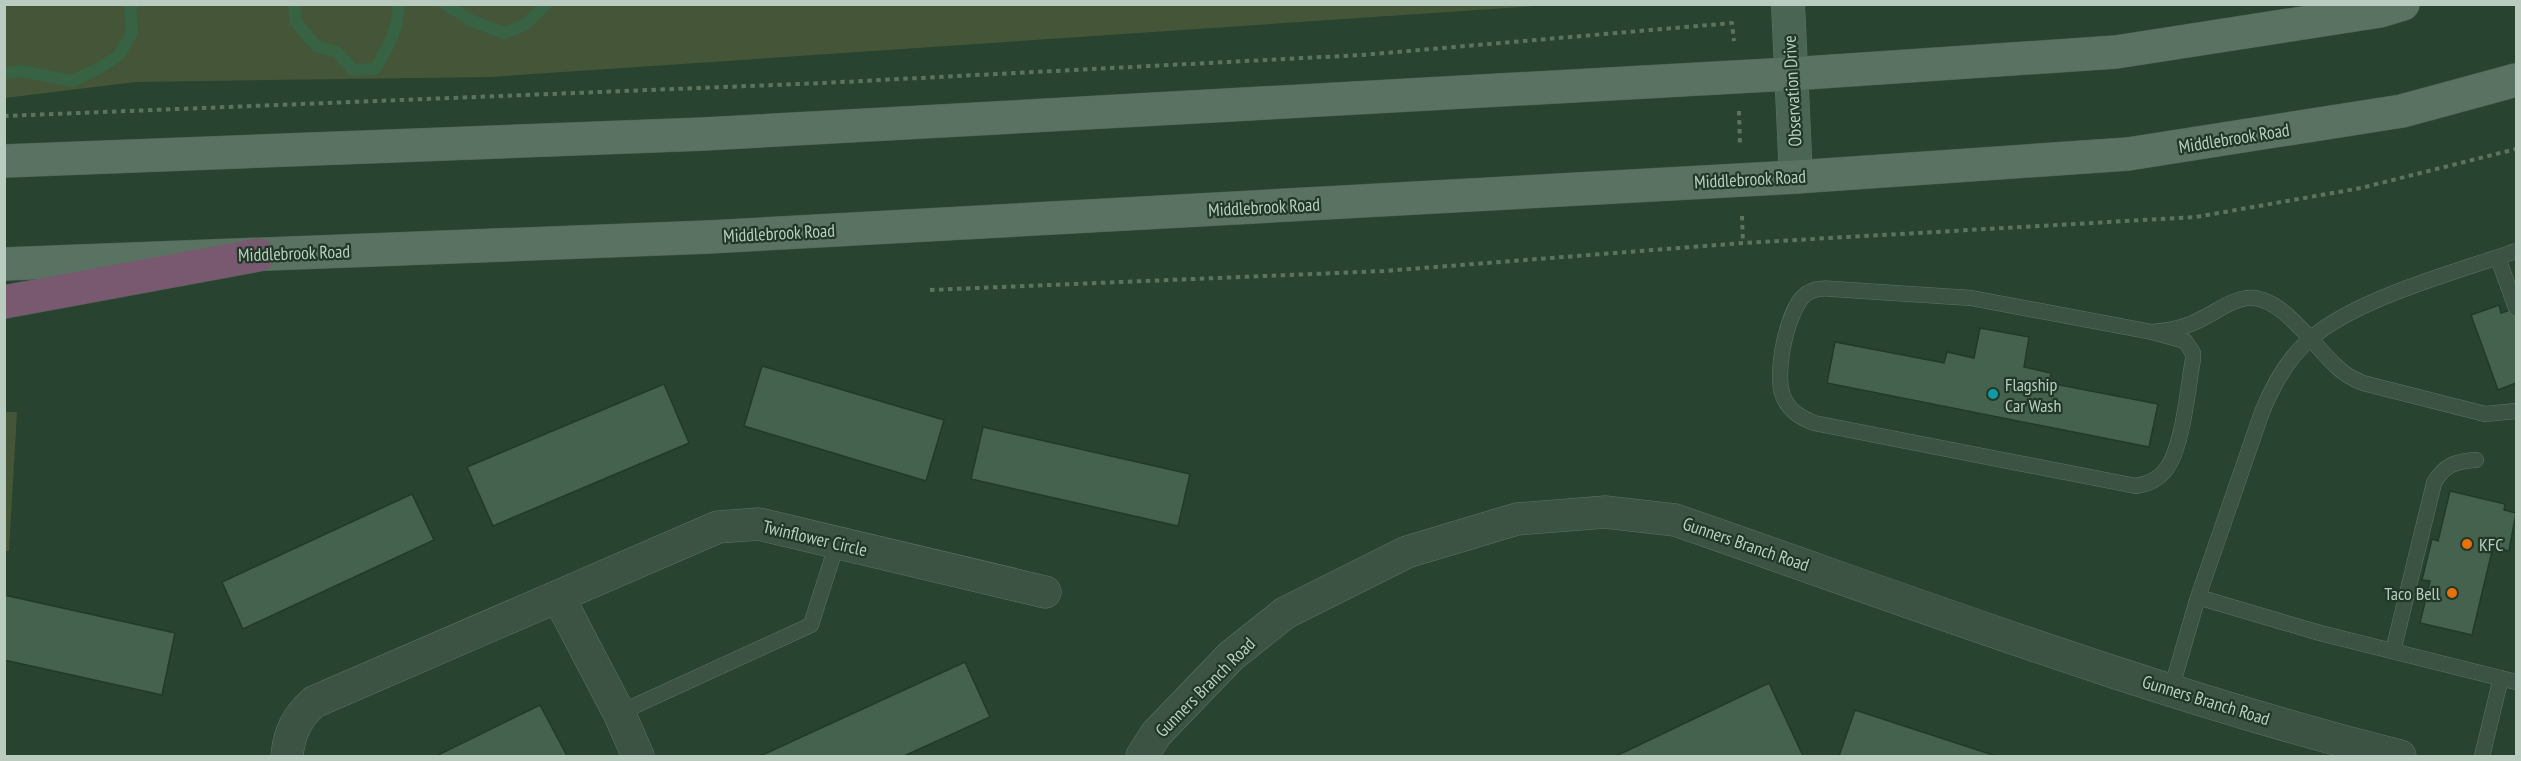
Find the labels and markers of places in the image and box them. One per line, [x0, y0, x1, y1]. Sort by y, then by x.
place label: Flagship Car Wash [2005, 373, 2061, 417]
marker: Flagship Car Wash [1986, 387, 2000, 401]
place label: KFC [2479, 533, 2504, 556]
marker: KFC [2460, 537, 2474, 551]
place label: Taco Bell [2384, 582, 2441, 605]
marker: Taco Bell [2445, 586, 2459, 600]

